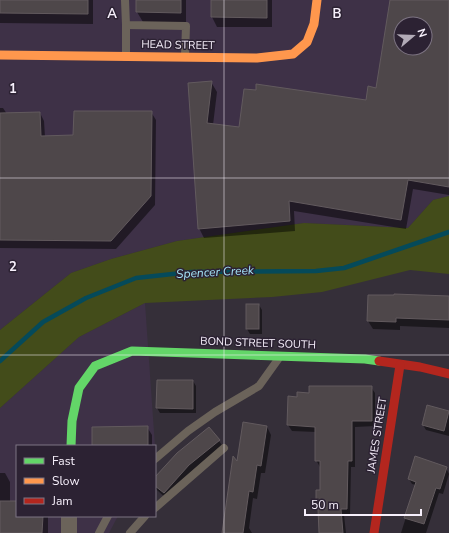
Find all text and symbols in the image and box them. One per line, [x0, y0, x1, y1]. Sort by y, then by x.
text: A [107, 5, 117, 23]
text: B [333, 5, 342, 23]
north arrow [393, 16, 433, 56]
text: N [414, 27, 430, 39]
street label: HEAD STREET [141, 37, 215, 53]
text: 1 [9, 80, 17, 98]
text: 2 [9, 258, 17, 276]
water label: Spencer Creek [176, 262, 255, 282]
street label: BOND STREET SOUTH [200, 333, 316, 353]
street label: JAMES STREET [363, 396, 390, 475]
legend [16, 445, 156, 517]
text: Fast [52, 453, 75, 469]
text: Slow [52, 473, 80, 489]
scale bar [305, 491, 421, 517]
text: Jam [51, 493, 73, 509]
text: 50 m [311, 497, 339, 513]

